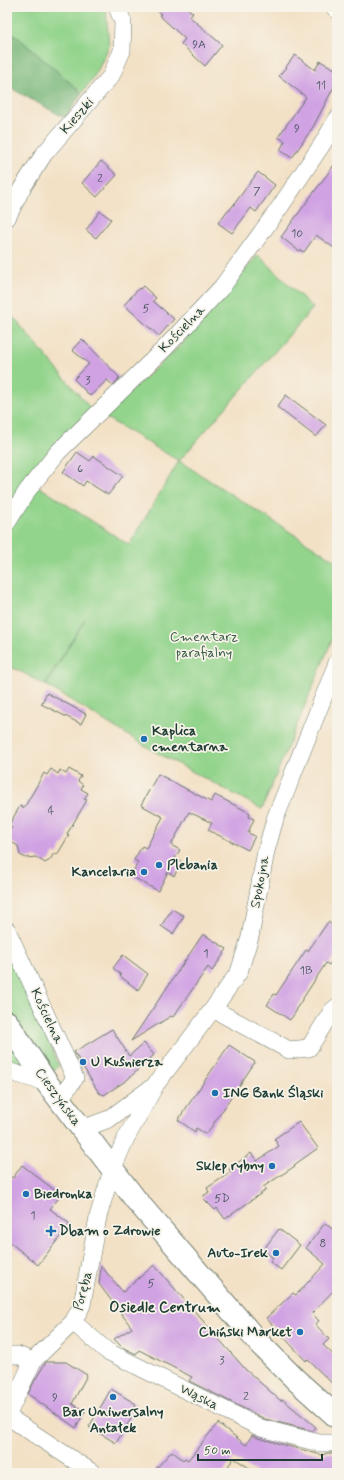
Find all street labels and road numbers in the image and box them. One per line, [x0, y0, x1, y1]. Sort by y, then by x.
street label: Kieszki [56, 94, 98, 138]
street label: Kościelna [155, 301, 210, 357]
street label: Spokojna [246, 854, 274, 910]
street label: Kościelna [26, 985, 68, 1047]
street label: Cieszyńska [31, 1064, 85, 1130]
street label: Poręba [69, 1270, 97, 1312]
street label: Wąska [177, 1380, 221, 1414]

